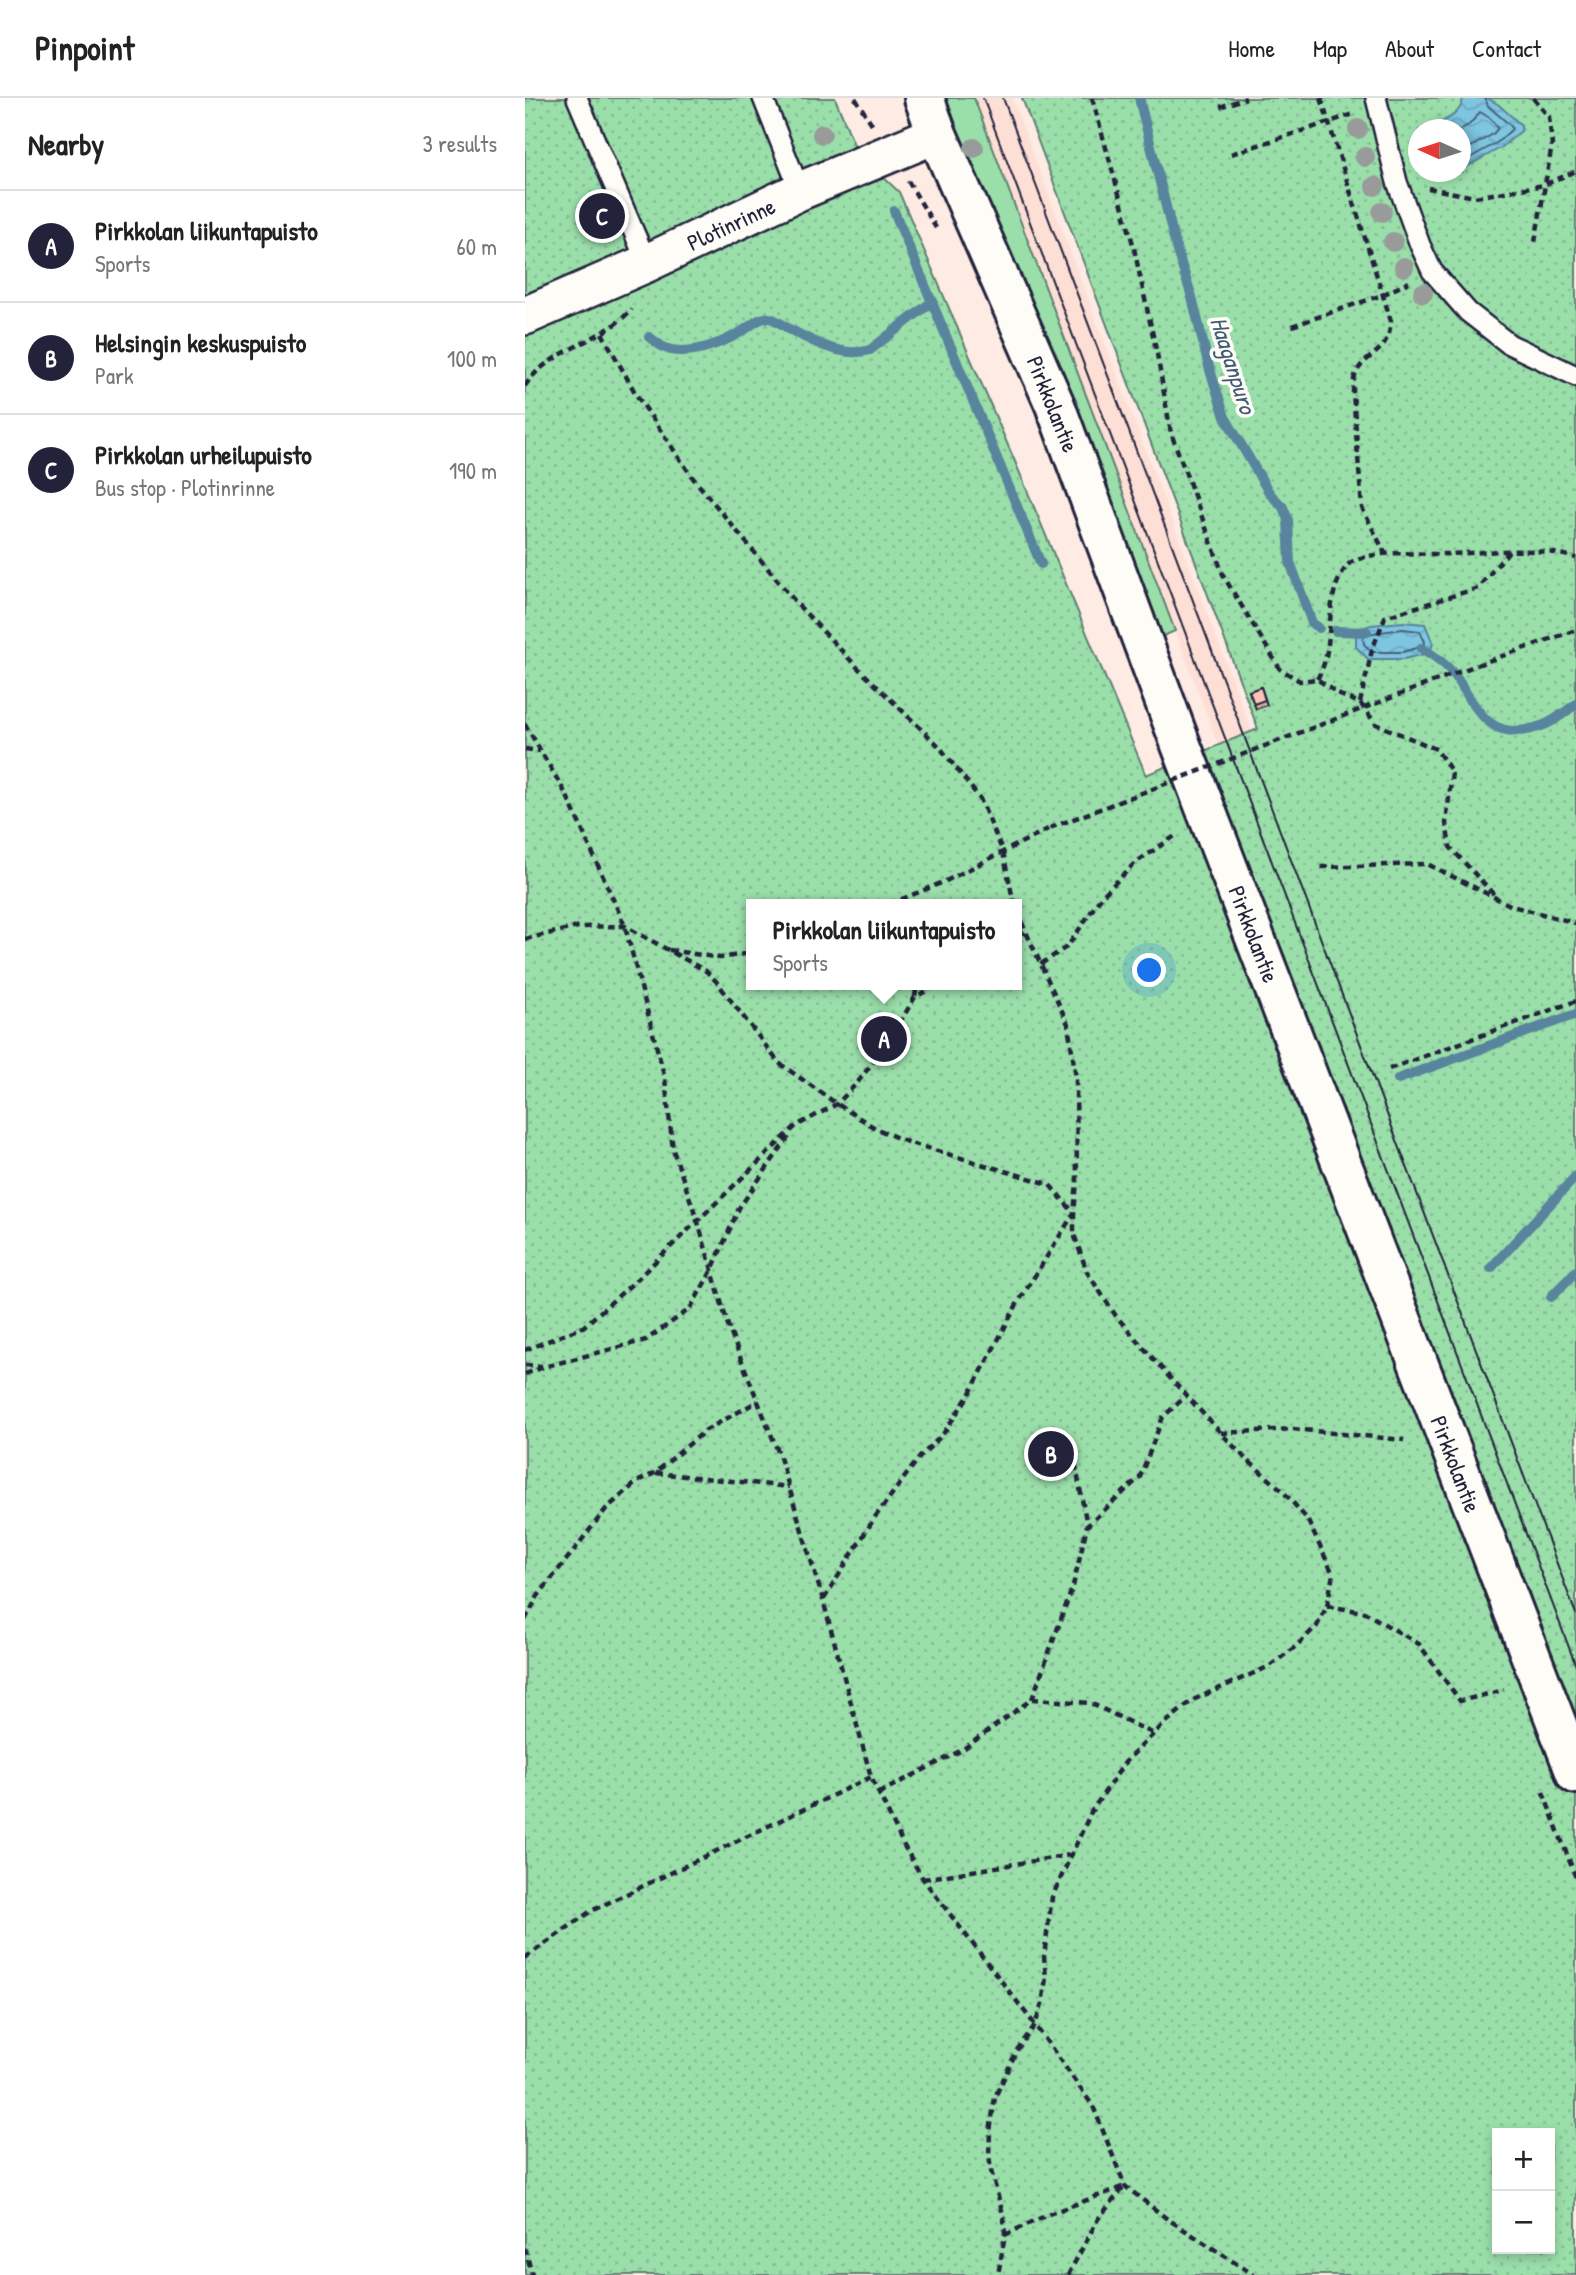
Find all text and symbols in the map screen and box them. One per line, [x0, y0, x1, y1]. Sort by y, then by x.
text: Pinpoint [35, 26, 134, 70]
text: Home [1228, 32, 1275, 64]
text: Map [1313, 32, 1347, 64]
text: About [1385, 32, 1434, 64]
text: Contact [1472, 32, 1541, 64]
north arrow [1408, 119, 1471, 182]
text: Nearby [28, 124, 104, 164]
text: 3 results [422, 128, 497, 159]
pin: C [579, 190, 625, 242]
street label: Plotinrinne [682, 190, 780, 258]
text: Pirkkolan liikuntapuisto [95, 213, 318, 248]
text: A [45, 231, 57, 262]
text: 60 m [457, 231, 497, 262]
text: Sports [95, 248, 150, 279]
water label: Haaganpuro [1202, 313, 1265, 420]
text: Helsingin keskuspuisto [95, 325, 306, 360]
text: B [45, 343, 57, 374]
text: 100 m [447, 343, 497, 374]
street label: Pirkkolantie [1020, 351, 1086, 457]
text: Park [95, 360, 133, 391]
text: Pirkkolan urheilupuisto [95, 437, 312, 472]
text: C [45, 455, 57, 486]
text: 190 m [449, 455, 497, 486]
text: Bus stop · Plotinrinne [95, 472, 275, 503]
street label: Pirkkolantie [1221, 881, 1287, 987]
popup [746, 899, 1022, 990]
text: Pirkkolan liikuntapuisto [773, 912, 995, 947]
text: Sports [773, 947, 828, 978]
your location [1132, 953, 1166, 987]
pin: A [861, 1013, 907, 1065]
street label: Pirkkolantie [1423, 1411, 1489, 1517]
pin: B [1028, 1428, 1074, 1480]
map controls [1492, 2128, 1555, 2254]
button: + [1492, 2128, 1555, 2191]
button: − [1492, 2191, 1555, 2254]

